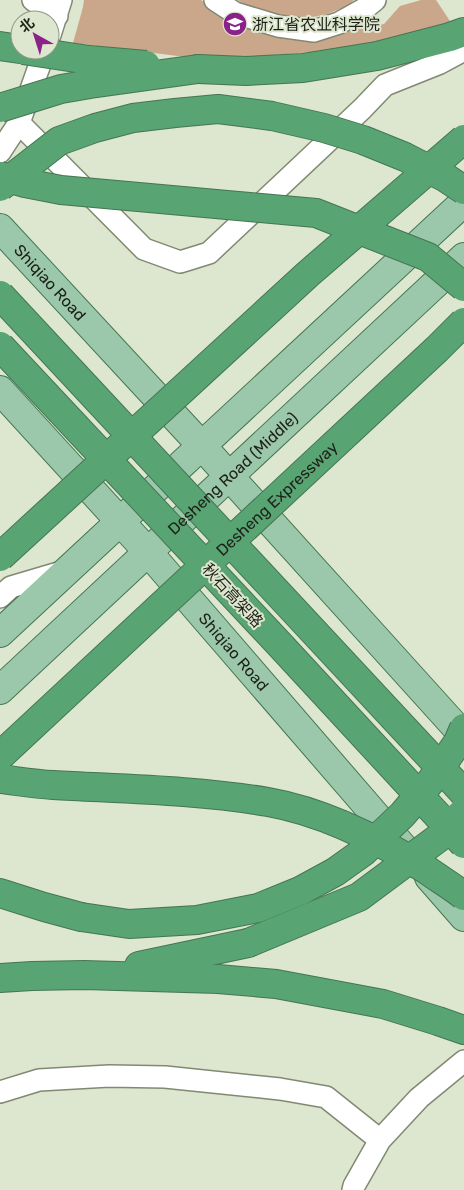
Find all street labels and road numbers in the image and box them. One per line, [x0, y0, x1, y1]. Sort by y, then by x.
street label: Shiqiao Road [10, 241, 90, 325]
street label: Desheng Road (Middle) [164, 408, 302, 539]
street label: Desheng Expressway [212, 437, 342, 560]
street label: 秋石高架路 [198, 560, 267, 631]
street label: Shiqiao Road [195, 609, 273, 695]

